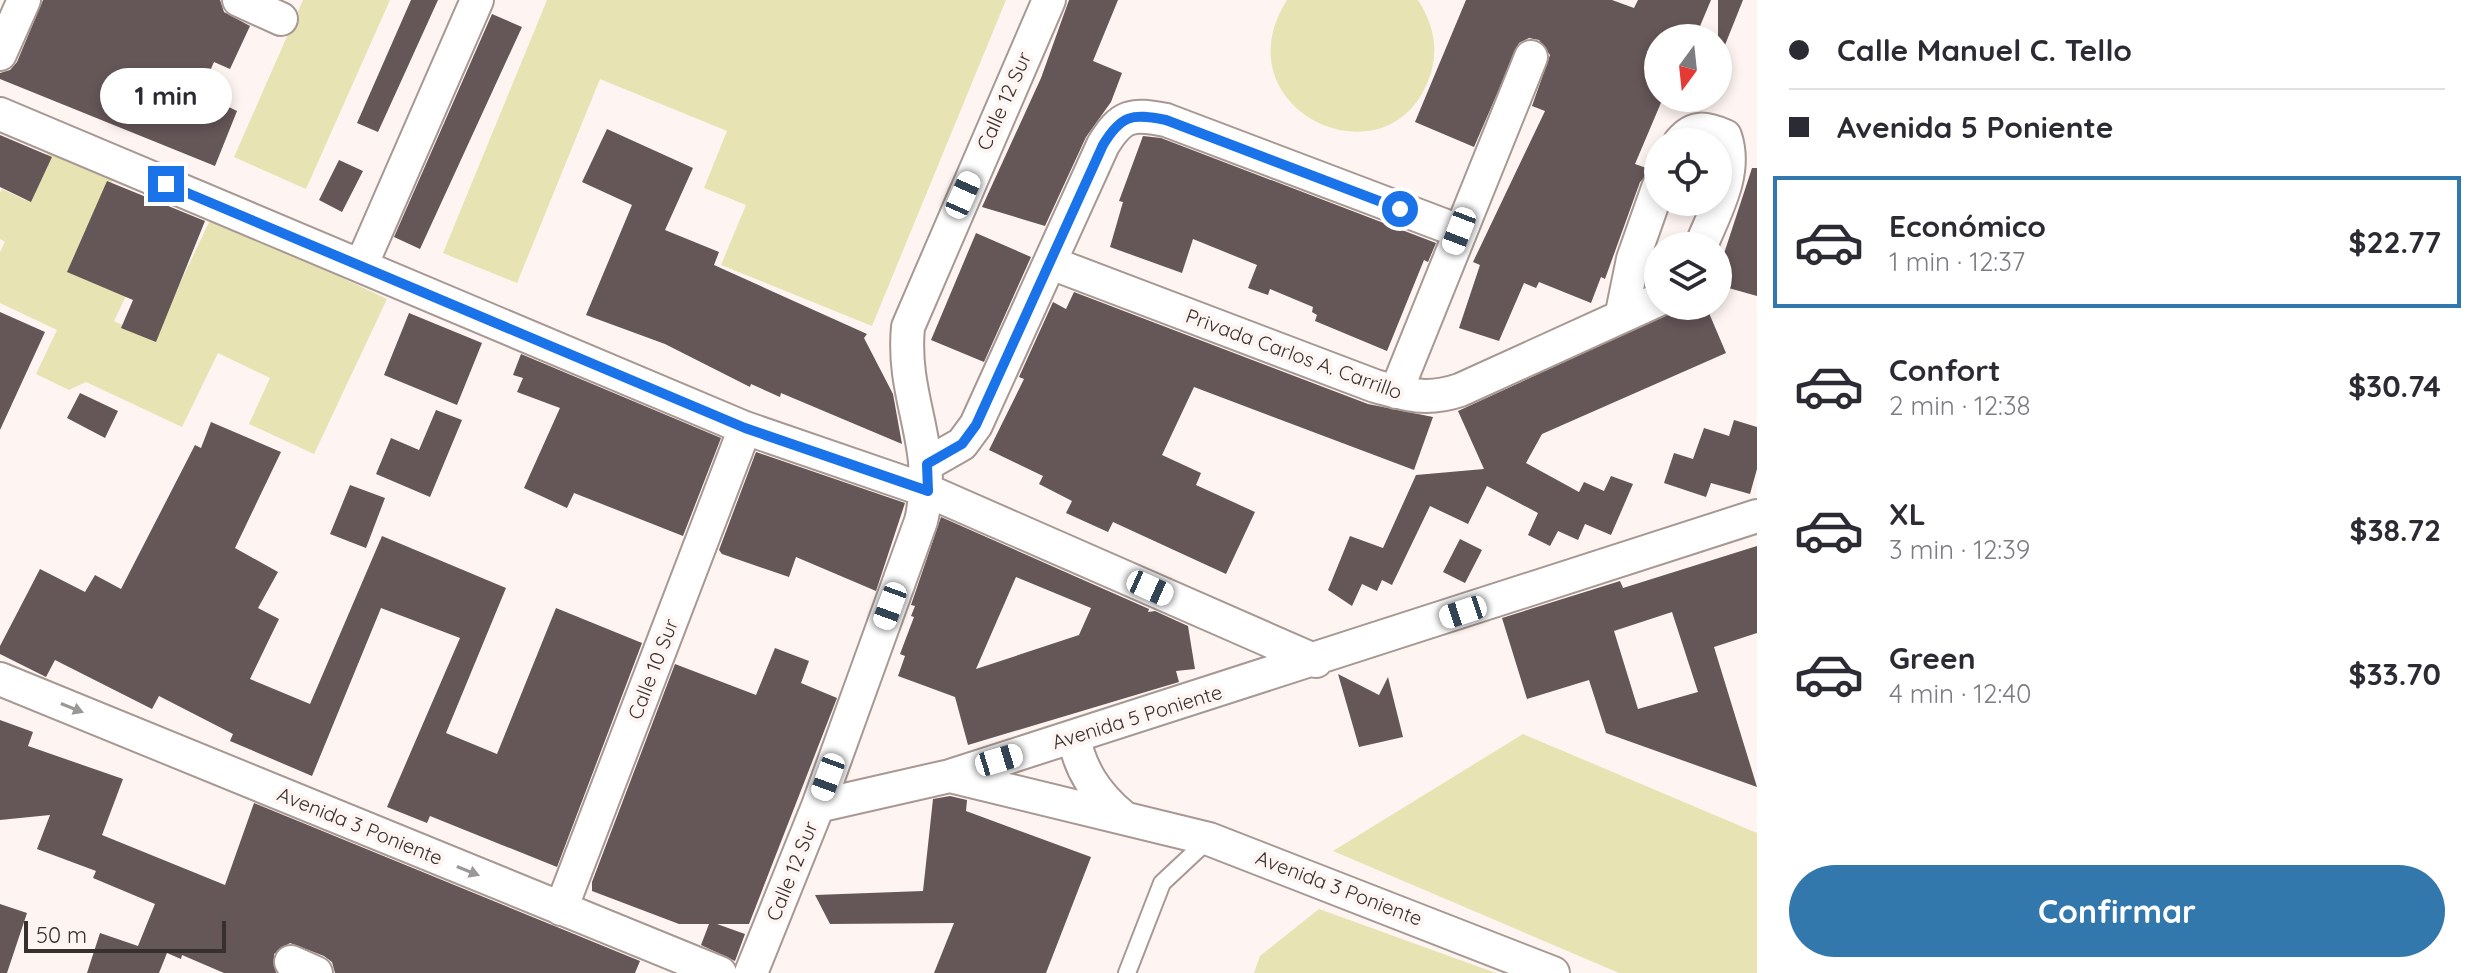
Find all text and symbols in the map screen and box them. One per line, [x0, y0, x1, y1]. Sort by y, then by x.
north arrow [1644, 24, 1732, 112]
map controls [1644, 24, 1732, 320]
text: Calle Manuel C. Tello [1837, 31, 2132, 69]
street label: Calle 12 Sur [971, 47, 1036, 154]
callout: 1 min [100, 68, 232, 124]
text: 1 min [135, 79, 198, 112]
text: Avenida 5 Poniente [1837, 108, 2113, 146]
button: locate [1644, 128, 1732, 216]
route end [148, 166, 184, 202]
car [942, 168, 984, 222]
route start [1382, 191, 1418, 227]
car [1439, 204, 1479, 258]
icon: car [1793, 206, 1865, 278]
text: Económico [1889, 207, 2046, 245]
text: $22.77 [2349, 223, 2441, 261]
button: layers [1644, 232, 1732, 320]
text: 1 min · 12:37 [1889, 245, 2025, 278]
street label: Privada Carlos A. Carrillo [1183, 303, 1406, 404]
icon: car [1793, 350, 1865, 422]
text: Confort [1889, 351, 2001, 389]
text: $30.74 [2348, 367, 2441, 405]
text: 2 min · 12:38 [1889, 389, 2031, 422]
icon: car [1793, 494, 1865, 566]
text: XL [1889, 495, 1926, 533]
text: $38.72 [2350, 511, 2441, 549]
text: 3 min · 12:39 [1889, 533, 2030, 566]
car [1123, 567, 1177, 609]
car [871, 579, 909, 633]
car [1436, 593, 1490, 631]
street label: Calle 10 Sur [622, 615, 683, 723]
icon: car [1793, 638, 1865, 710]
text: Green [1889, 639, 1976, 677]
text: $33.70 [2349, 655, 2441, 693]
text: 4 min · 12:40 [1889, 677, 2031, 710]
street label: Avenida 5 Poniente [1049, 679, 1225, 754]
one-way arrow [60, 702, 84, 715]
car [973, 742, 1025, 778]
car [809, 750, 847, 804]
street label: Avenida 3 Poniente [274, 781, 447, 870]
street label: Calle 12 Sur [760, 817, 823, 924]
street label: Avenida 3 Poniente [1252, 844, 1426, 931]
one-way arrow [456, 864, 480, 877]
button: Confirmar [1789, 865, 2445, 957]
scale bar [24, 917, 226, 953]
text: 50 m [36, 921, 87, 949]

